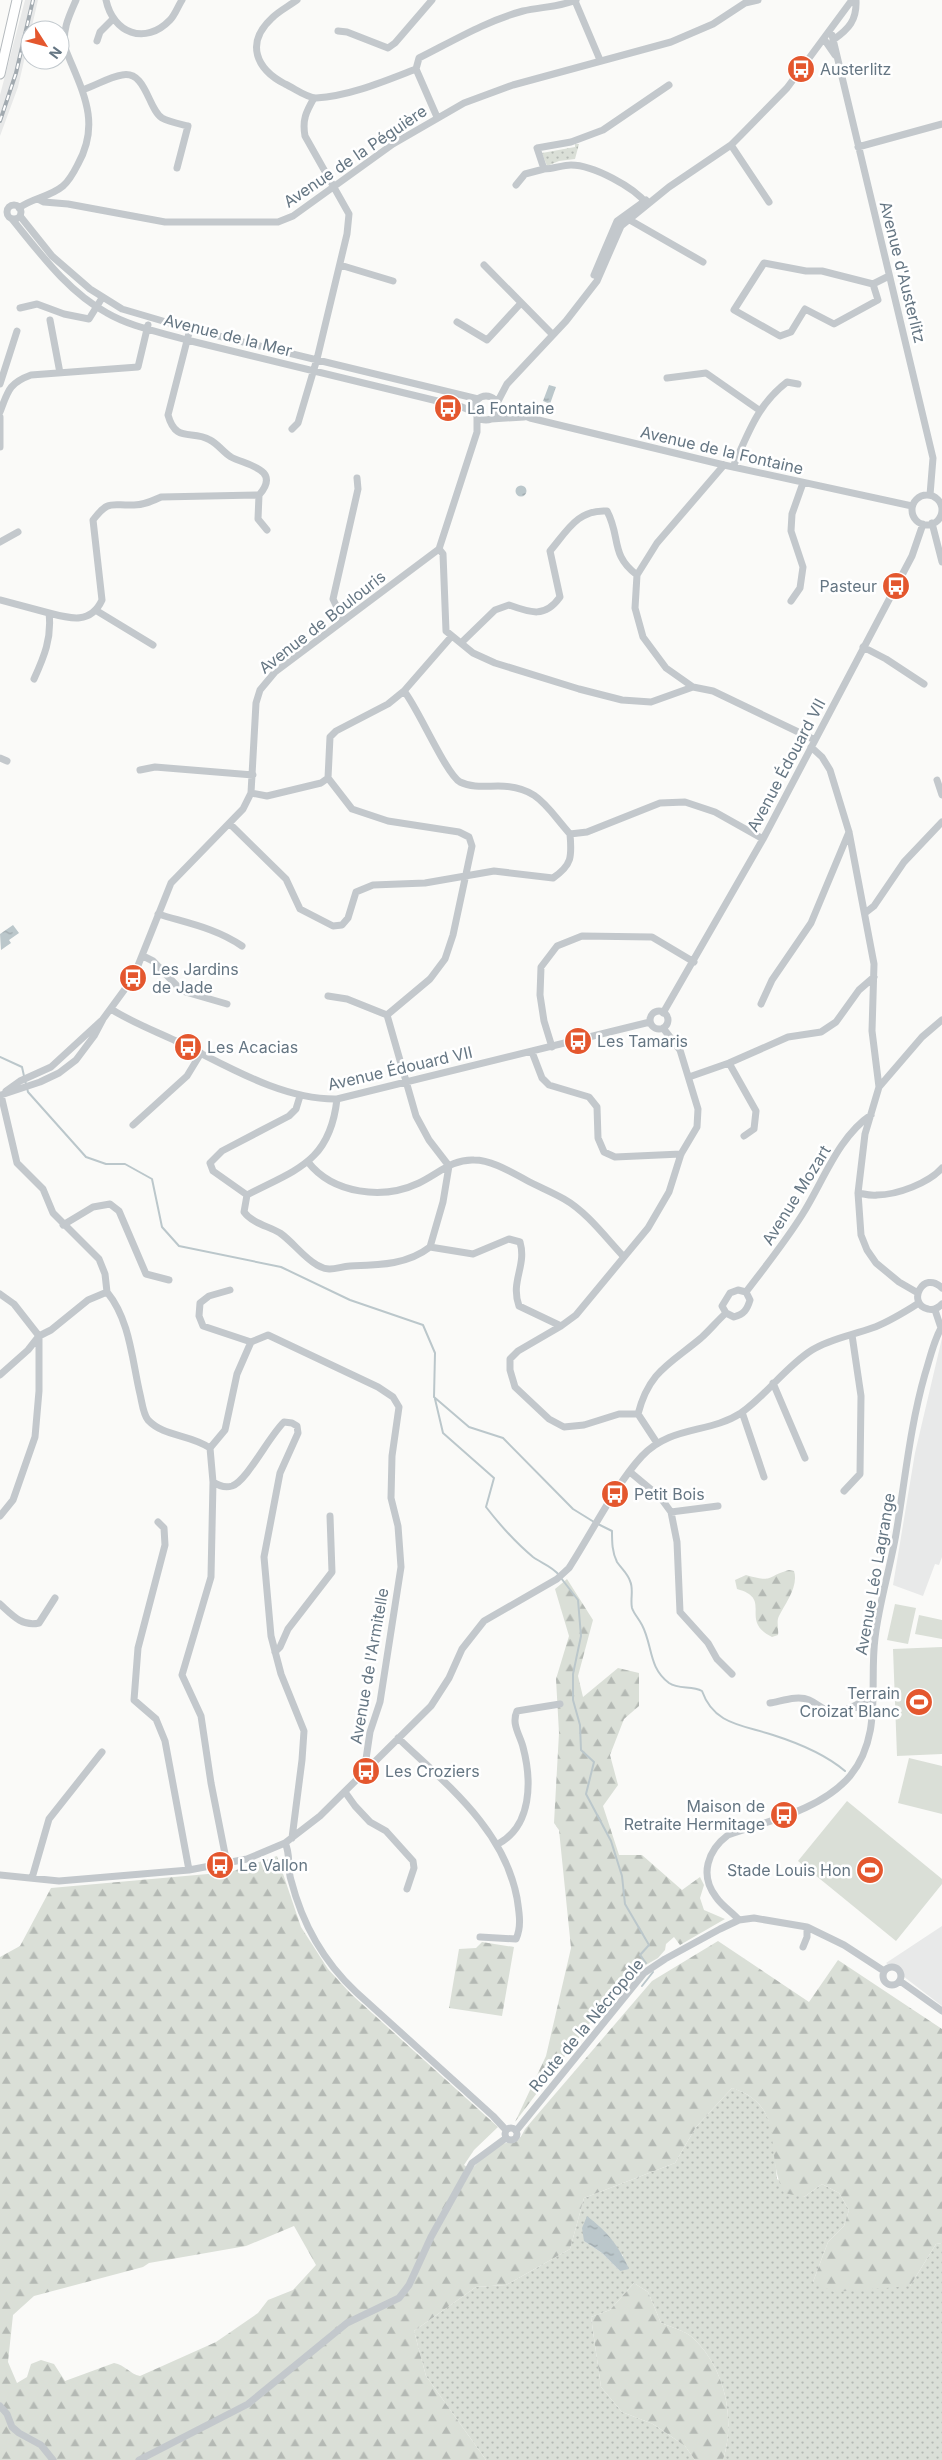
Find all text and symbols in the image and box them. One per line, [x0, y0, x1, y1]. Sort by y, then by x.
north arrow [20, 20, 70, 70]
text: N [46, 44, 66, 62]
bus stop icon: Austerlitz [786, 54, 816, 84]
place label: Austerlitz [820, 59, 891, 79]
street label: Avenue de la Péguière [279, 101, 431, 211]
street label: Avenue d'Austerlitz [876, 199, 930, 345]
street label: Avenue de la Mer [162, 309, 294, 361]
bus stop icon: La Fontaine [433, 393, 463, 423]
place label: La Fontaine [467, 398, 554, 418]
street label: Avenue de la Fontaine [639, 422, 805, 478]
street label: Avenue de Boulouris [255, 566, 389, 678]
bus stop icon: Pasteur [881, 571, 911, 601]
place label: Pasteur [819, 576, 877, 596]
street label: Avenue Édouard VII [742, 695, 830, 835]
place label: Les Jardins de Jade [152, 959, 239, 997]
bus stop icon: Les Jardins de Jade [118, 963, 148, 993]
bus stop icon: Les Tamaris [563, 1026, 593, 1056]
place label: Les Tamaris [597, 1031, 688, 1051]
bus stop icon: Les Acacias [173, 1032, 203, 1062]
place label: Les Acacias [207, 1037, 298, 1057]
street label: Avenue Édouard VII [326, 1042, 474, 1094]
street label: Avenue Mozart [757, 1141, 835, 1249]
bus stop icon: Petit Bois [600, 1479, 630, 1509]
place label: Petit Bois [634, 1484, 705, 1504]
street label: Avenue Léo Lagrange [851, 1491, 899, 1657]
street label: Avenue de l'Armitelle [345, 1586, 393, 1746]
place label: Terrain Croizat Blanc [800, 1683, 900, 1721]
sports icon: Terrain Croizat Blanc [904, 1687, 934, 1717]
bus stop icon: Les Croziers [351, 1756, 381, 1786]
place label: Les Croziers [385, 1761, 480, 1781]
place label: Maison de Retraite Hermitage [624, 1796, 765, 1834]
bus stop icon: Maison de Retraite Hermitage [769, 1800, 799, 1830]
bus stop icon: Le Vallon [205, 1850, 235, 1880]
place label: Le Vallon [239, 1855, 308, 1875]
sports icon: Stade Louis Hon [855, 1855, 885, 1885]
place label: Stade Louis Hon [727, 1860, 851, 1880]
street label: Route de la Nécropole [525, 1954, 647, 2096]

